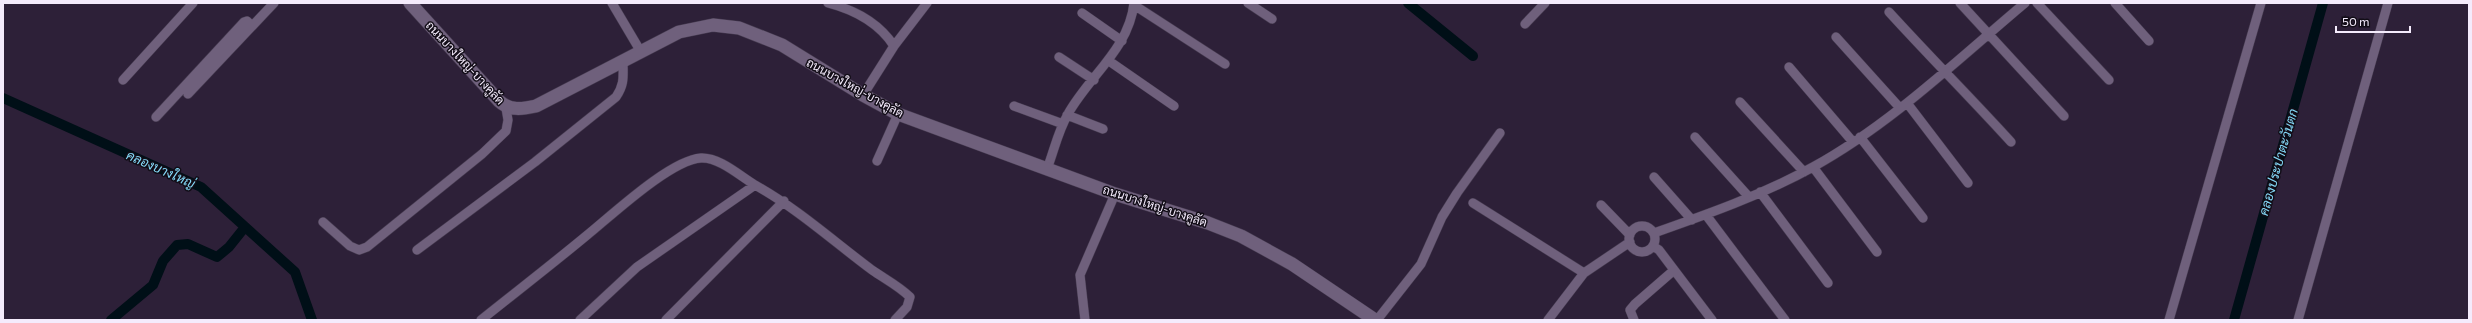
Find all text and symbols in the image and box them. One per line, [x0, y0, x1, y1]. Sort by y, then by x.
scale bar [2336, 8, 2410, 34]
text: 50 m [2342, 14, 2370, 28]
street label: ถนนบางใหญ่-บางคูลัด [422, 18, 508, 108]
street label: ถนนบางใหญ่-บางคูลัด [804, 55, 906, 121]
water label: คลองประปาตะวันตก [2255, 107, 2301, 217]
water label: คลองบางใหญ่ [124, 147, 199, 193]
street label: ถนนบางใหญ่-บางคูลัด [1101, 182, 1209, 230]

